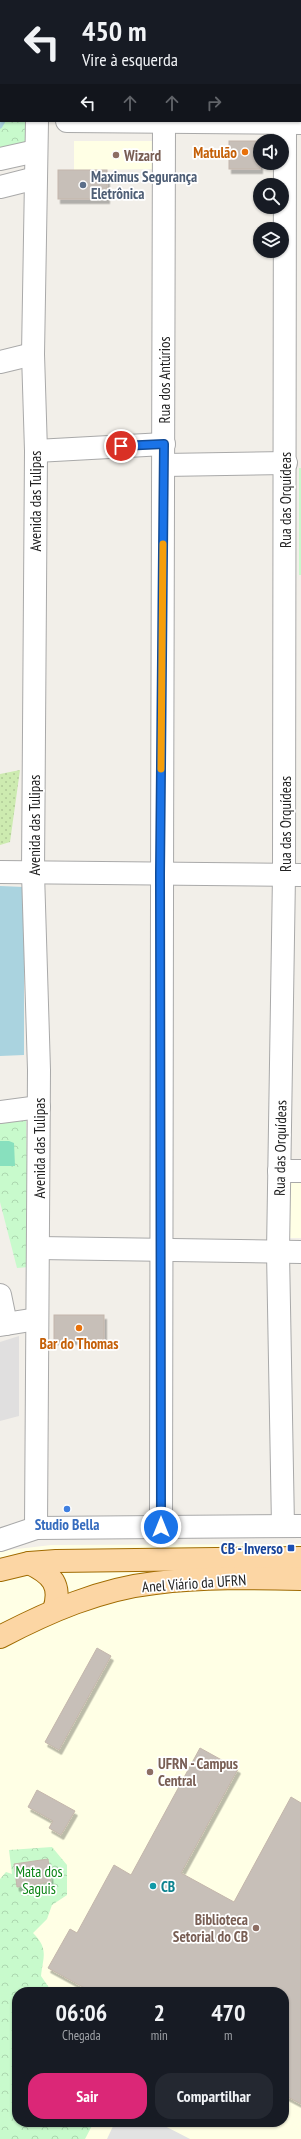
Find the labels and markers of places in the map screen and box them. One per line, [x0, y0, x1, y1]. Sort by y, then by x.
place label: Matulão [193, 143, 237, 162]
place label: Wizard [123, 146, 161, 165]
marker: Matulão [240, 147, 250, 157]
marker: Wizard [111, 150, 121, 160]
place label: Maximus Segurança Eletrônica [91, 167, 197, 203]
marker: Maximus Segurança Eletrônica [78, 180, 88, 190]
pin [104, 429, 138, 463]
marker: Bar do Thomas [74, 1323, 84, 1333]
place label: Bar do Thomas [40, 1334, 118, 1353]
marker: Studio Bella [62, 1504, 72, 1514]
place label: Studio Bella [35, 1515, 99, 1534]
place label: CB - Inverso [221, 1539, 283, 1558]
marker: CB - Inverso [286, 1543, 296, 1553]
place label: UFRN - Campus Central [158, 1754, 238, 1790]
marker: UFRN - Campus Central [145, 1767, 155, 1777]
place label: CB [161, 1877, 175, 1896]
marker: CB [148, 1881, 158, 1891]
place label: Biblioteca Setorial do CB [173, 1910, 248, 1946]
marker: Biblioteca Setorial do CB [251, 1923, 261, 1933]

